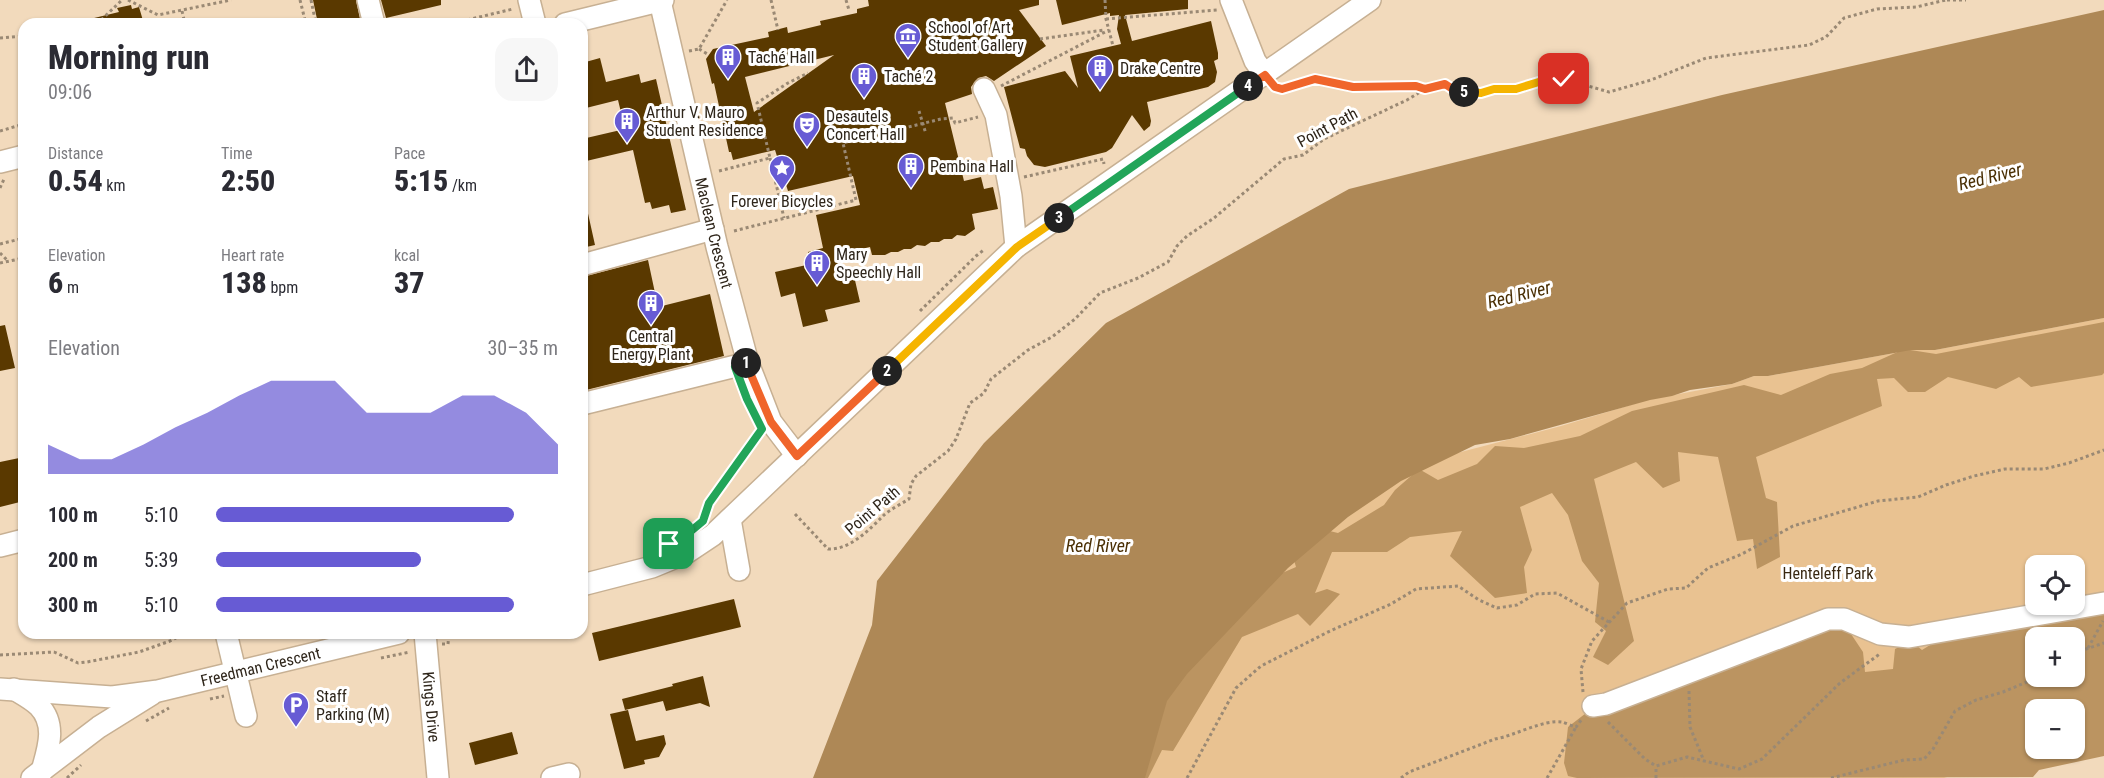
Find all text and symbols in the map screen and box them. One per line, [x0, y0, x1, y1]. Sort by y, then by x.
place label: School of Art Student Gallery [928, 18, 1024, 55]
museum icon: School of Art Student Gallery [893, 21, 923, 59]
text: Morning run [48, 38, 210, 77]
button: share [495, 38, 558, 101]
building icon: Taché Hall [713, 42, 743, 80]
place label: Taché Hall [748, 48, 814, 67]
building icon: Drake Centre [1085, 53, 1115, 91]
pin [1538, 53, 1589, 104]
place label: Drake Centre [1120, 59, 1201, 78]
building icon: Taché 2 [849, 61, 879, 99]
icon: check [1547, 62, 1580, 95]
place label: Taché 2 [884, 67, 933, 86]
pin: 4 [1233, 71, 1263, 101]
text: 4 [1244, 76, 1252, 95]
pin: 5 [1449, 77, 1479, 107]
text: 09:06 [48, 80, 92, 104]
text: 5 [1460, 82, 1468, 101]
place label: Arthur V. Mauro Student Residence [646, 103, 763, 140]
street label: Point Path [1294, 104, 1361, 151]
building icon: Arthur V. Mauro Student Residence [612, 106, 642, 144]
place label: Desautels Concert Hall [826, 107, 904, 144]
theatre icon: Desautels Concert Hall [792, 110, 822, 148]
text: Distance [48, 144, 103, 163]
text: Time [221, 144, 253, 163]
text: Pace [394, 144, 425, 163]
building icon: Pembina Hall [896, 151, 926, 189]
place icon: Forever Bicycles [767, 153, 797, 191]
place label: Pembina Hall [930, 157, 1014, 176]
water label: Red River [1956, 158, 2024, 194]
text: 0.54 [48, 163, 103, 198]
text: 2:50 [221, 163, 275, 198]
text: 5:15 [394, 163, 448, 198]
text: km [103, 176, 126, 195]
text: /km [448, 176, 477, 195]
street label: Maclean Crescent [691, 176, 737, 291]
place label: Forever Bicycles [731, 192, 833, 211]
pin: 3 [1044, 203, 1074, 233]
text: 3 [1055, 208, 1063, 227]
place label: Mary Speechly Hall [836, 245, 921, 282]
text: Elevation [48, 246, 106, 265]
text: Heart rate [221, 246, 284, 265]
text: kcal [394, 246, 420, 265]
building icon: Mary Speechly Hall [802, 248, 832, 286]
text: 6 [48, 265, 63, 300]
text: 138 [221, 265, 267, 300]
text: 37 [394, 265, 425, 300]
water label: Red River [1485, 276, 1553, 312]
text: m [63, 278, 79, 297]
text: bpm [267, 278, 298, 297]
building icon: Central Energy Plant [636, 288, 666, 326]
place label: Central Energy Plant [612, 327, 691, 364]
text: Elevation [48, 336, 120, 360]
text: 30–35 m [487, 336, 558, 360]
pin: 1 [731, 348, 761, 378]
text: 1 [742, 353, 750, 372]
pin: 2 [872, 356, 902, 386]
text: 2 [883, 361, 891, 380]
street label: Point Path [841, 482, 904, 539]
text: 100 m [48, 503, 98, 527]
text: 5:10 [144, 503, 178, 527]
pin [643, 518, 694, 569]
icon: arrive [652, 527, 685, 560]
water label: Red River [1066, 535, 1131, 556]
text: 200 m [48, 548, 98, 572]
text: 5:39 [144, 548, 178, 572]
map controls [2025, 555, 2085, 759]
button: locate [2025, 555, 2085, 615]
park label: Henteleff Park [1783, 564, 1874, 583]
text: 300 m [48, 593, 98, 617]
text: 5:10 [144, 593, 178, 617]
button: + [2025, 627, 2085, 687]
street label: Freedman Crescent [199, 643, 322, 690]
street label: Kings Drive [418, 671, 444, 743]
place label: Staff Parking (M) [316, 687, 390, 724]
parking icon: Staff Parking (M) [281, 690, 311, 728]
button: − [2025, 699, 2085, 759]

